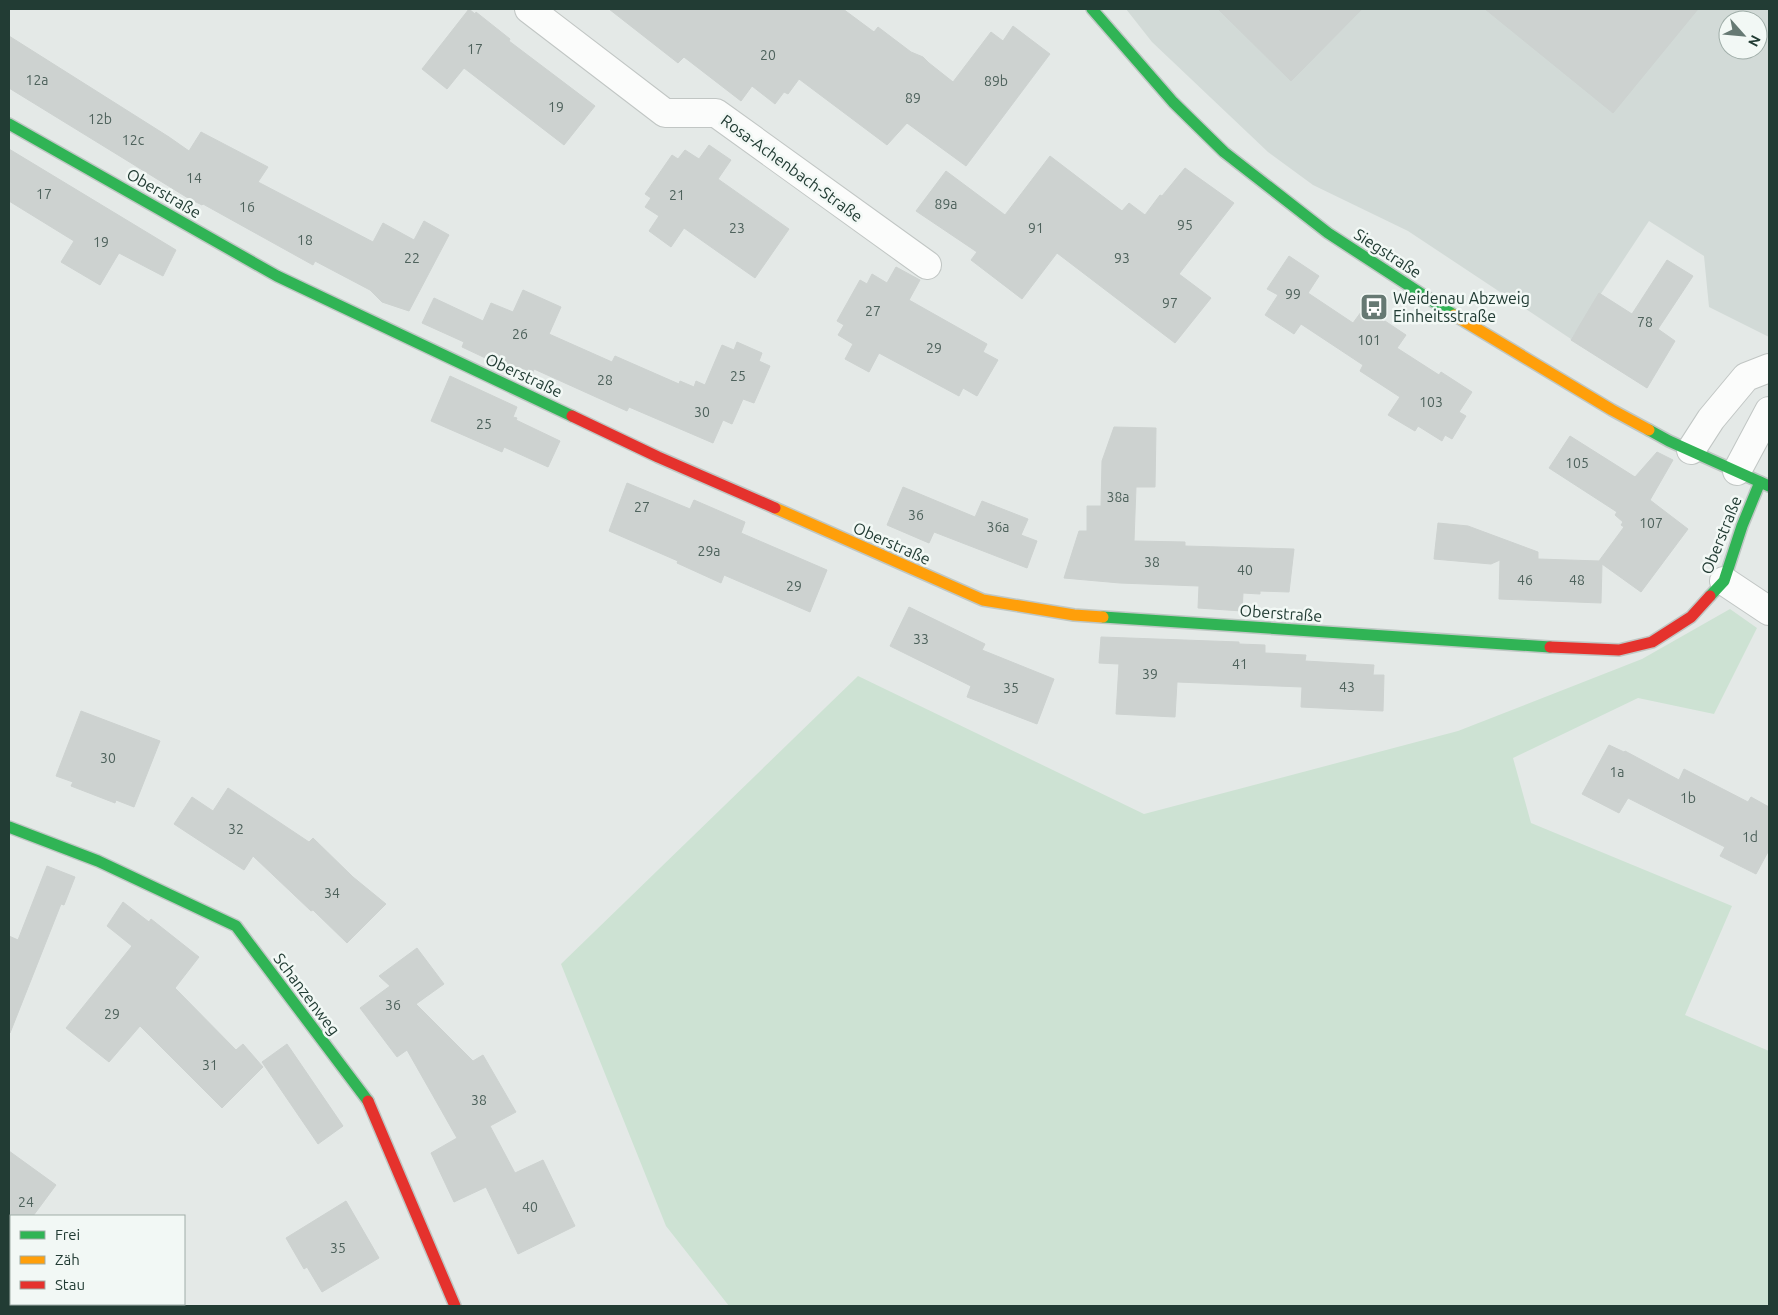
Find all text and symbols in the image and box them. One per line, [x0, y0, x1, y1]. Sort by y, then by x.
north arrow [1718, 10, 1768, 60]
text: N [1745, 33, 1764, 49]
house number: 17 [467, 41, 483, 57]
house number: 20 [760, 47, 776, 63]
house number: 12a [26, 72, 49, 88]
house number: 89b [984, 73, 1008, 89]
house number: 89 [905, 90, 921, 106]
house number: 19 [548, 99, 564, 115]
house number: 12b [88, 111, 112, 127]
street label: Rosa-Achenbach-Straße [718, 111, 866, 225]
house number: 12c [122, 132, 145, 148]
street label: Oberstraße [124, 165, 204, 221]
house number: 14 [186, 170, 202, 186]
house number: 17 [36, 186, 52, 202]
house number: 21 [669, 187, 685, 203]
house number: 89a [935, 196, 958, 212]
house number: 16 [239, 199, 255, 215]
house number: 95 [1177, 217, 1193, 233]
house number: 23 [729, 220, 745, 236]
house number: 91 [1028, 220, 1044, 236]
street label: Siegstraße [1351, 225, 1425, 281]
house number: 18 [297, 232, 313, 248]
house number: 19 [93, 234, 109, 250]
house number: 22 [404, 250, 420, 266]
house number: 93 [1114, 250, 1130, 266]
house number: 99 [1285, 286, 1301, 302]
place label: Weidenau Abzweig Einheitsstraße [1393, 289, 1530, 325]
bus stop icon: Weidenau Abzweig Einheitsstraße [1359, 292, 1389, 322]
house number: 97 [1162, 295, 1178, 311]
house number: 27 [865, 303, 881, 319]
house number: 78 [1637, 314, 1653, 330]
house number: 26 [512, 326, 528, 342]
house number: 101 [1357, 332, 1381, 348]
house number: 29 [926, 340, 942, 356]
street label: Oberstraße [483, 349, 565, 401]
house number: 25 [730, 368, 746, 384]
house number: 28 [597, 372, 613, 388]
house number: 103 [1419, 394, 1443, 410]
house number: 30 [694, 404, 710, 420]
house number: 25 [476, 416, 492, 432]
house number: 105 [1565, 455, 1589, 471]
house number: 38a [1107, 489, 1130, 505]
street label: Oberstraße [1697, 493, 1745, 577]
house number: 27 [634, 499, 650, 515]
house number: 36 [908, 507, 924, 523]
house number: 107 [1639, 515, 1663, 531]
street label: Oberstraße [851, 518, 933, 568]
house number: 36a [987, 519, 1010, 535]
house number: 29a [698, 543, 721, 559]
house number: 38 [1144, 554, 1160, 570]
house number: 40 [1237, 562, 1253, 578]
house number: 46 [1517, 572, 1533, 588]
house number: 48 [1569, 572, 1585, 588]
house number: 29 [786, 578, 802, 594]
street label: Oberstraße [1239, 601, 1323, 625]
house number: 33 [913, 631, 929, 647]
house number: 41 [1232, 656, 1248, 672]
house number: 39 [1142, 666, 1158, 682]
house number: 43 [1339, 679, 1355, 695]
house number: 35 [1003, 680, 1019, 696]
house number: 30 [100, 750, 116, 766]
house number: 1a [1609, 764, 1625, 780]
house number: 1b [1680, 790, 1696, 806]
house number: 32 [228, 821, 244, 837]
house number: 1d [1742, 829, 1758, 845]
house number: 34 [324, 885, 340, 901]
street label: Schanzenweg [270, 949, 344, 1039]
house number: 36 [385, 997, 401, 1013]
house number: 29 [104, 1006, 120, 1022]
house number: 31 [202, 1057, 218, 1073]
house number: 38 [471, 1092, 487, 1108]
house number: 24 [18, 1194, 34, 1210]
house number: 40 [522, 1199, 538, 1215]
legend [10, 1215, 185, 1305]
text: Frei [55, 1226, 80, 1243]
house number: 35 [330, 1240, 346, 1256]
text: Zäh [55, 1251, 80, 1268]
text: Stau [55, 1276, 85, 1293]

